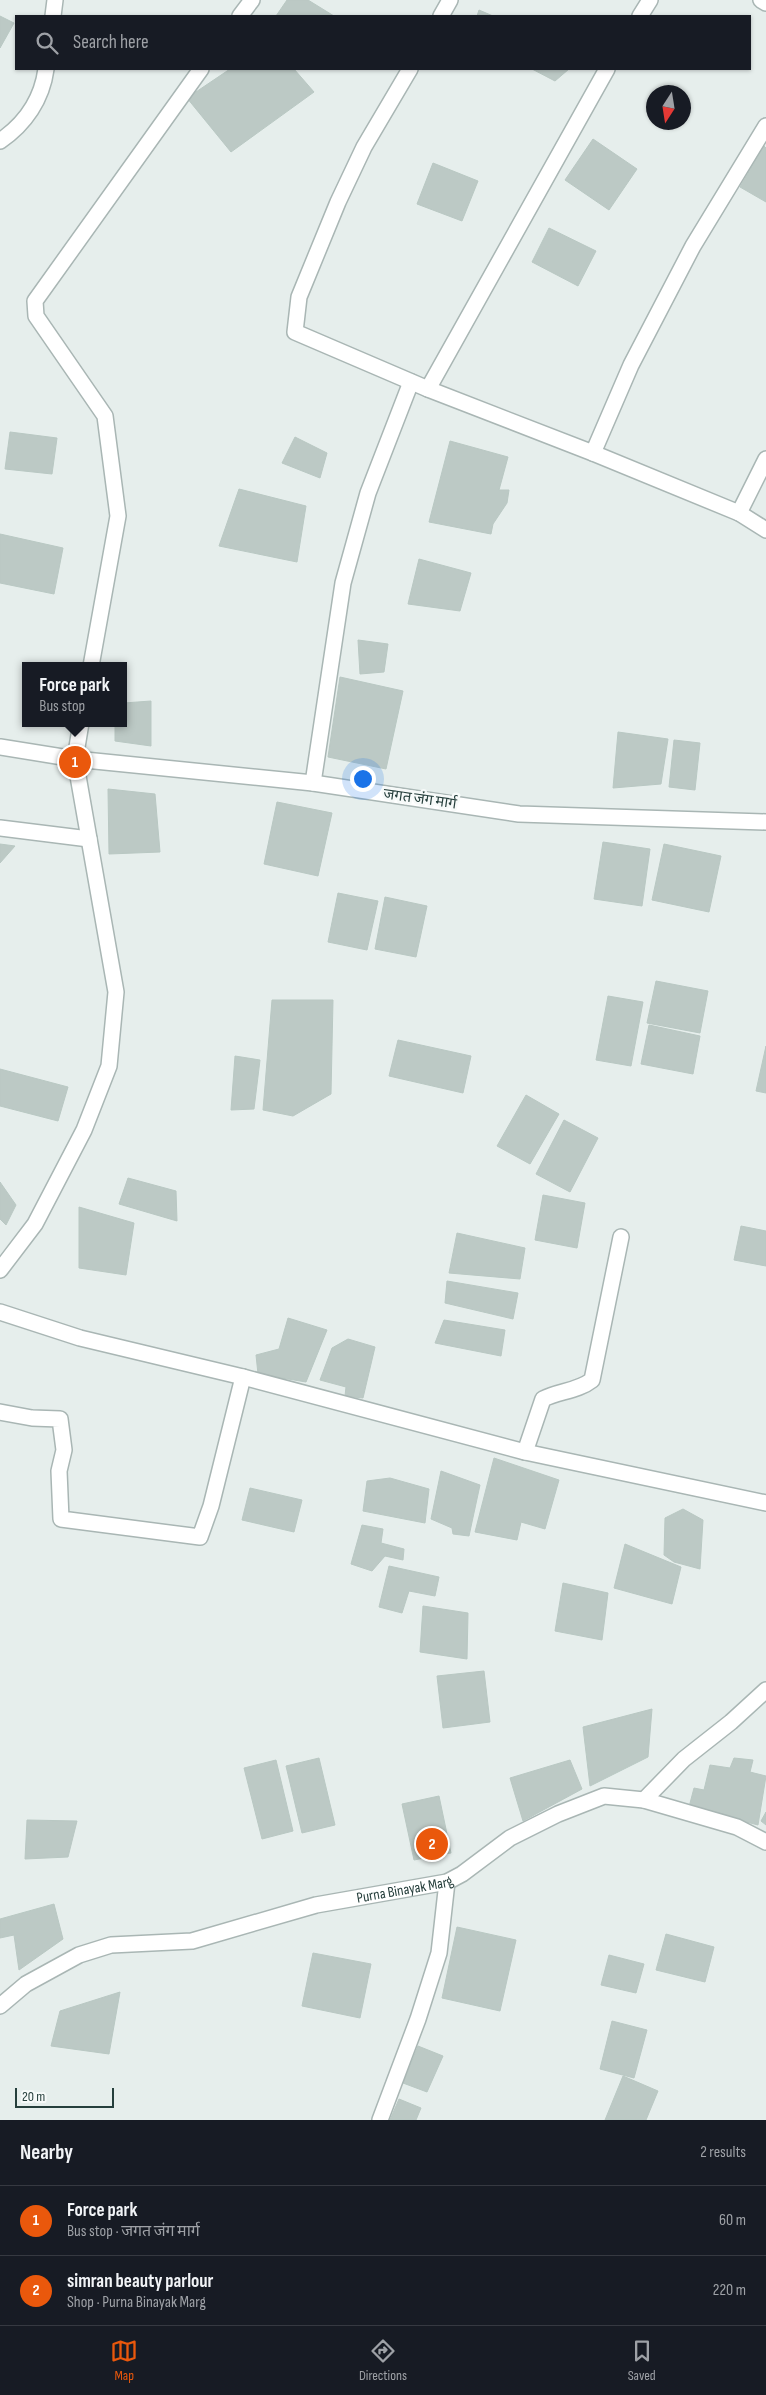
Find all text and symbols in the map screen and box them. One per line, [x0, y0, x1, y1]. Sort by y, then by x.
search box [15, 15, 751, 70]
icon: search [33, 29, 61, 57]
text: Search here [73, 31, 149, 54]
north arrow [646, 85, 691, 130]
popup [22, 662, 127, 727]
text: Force park [39, 674, 110, 697]
text: Bus stop [39, 697, 85, 716]
pin: 1 [59, 743, 91, 781]
your location [350, 766, 376, 792]
street label: जगत जंग मार्ग [382, 784, 459, 814]
pin: 2 [416, 1825, 448, 1863]
street label: Purna Binayak Marg [355, 1871, 456, 1907]
scale bar [15, 2085, 114, 2108]
text: 20 m [22, 2088, 45, 2105]
text: Nearby [20, 2140, 73, 2165]
text: 2 results [700, 2143, 746, 2162]
text: Force park [67, 2199, 137, 2222]
text: 1 [33, 2211, 39, 2230]
text: 60 m [719, 2211, 746, 2230]
text: Bus stop · जगत जंग मार्ग [67, 2222, 200, 2241]
text: simran beauty parlour [67, 2270, 213, 2293]
text: 2 [32, 2281, 40, 2300]
text: 220 m [713, 2281, 746, 2300]
text: Shop · Purna Binayak Marg [67, 2293, 206, 2312]
tab: Map [110, 2337, 138, 2384]
tab: Directions [359, 2337, 407, 2384]
tab: Saved [628, 2337, 656, 2384]

